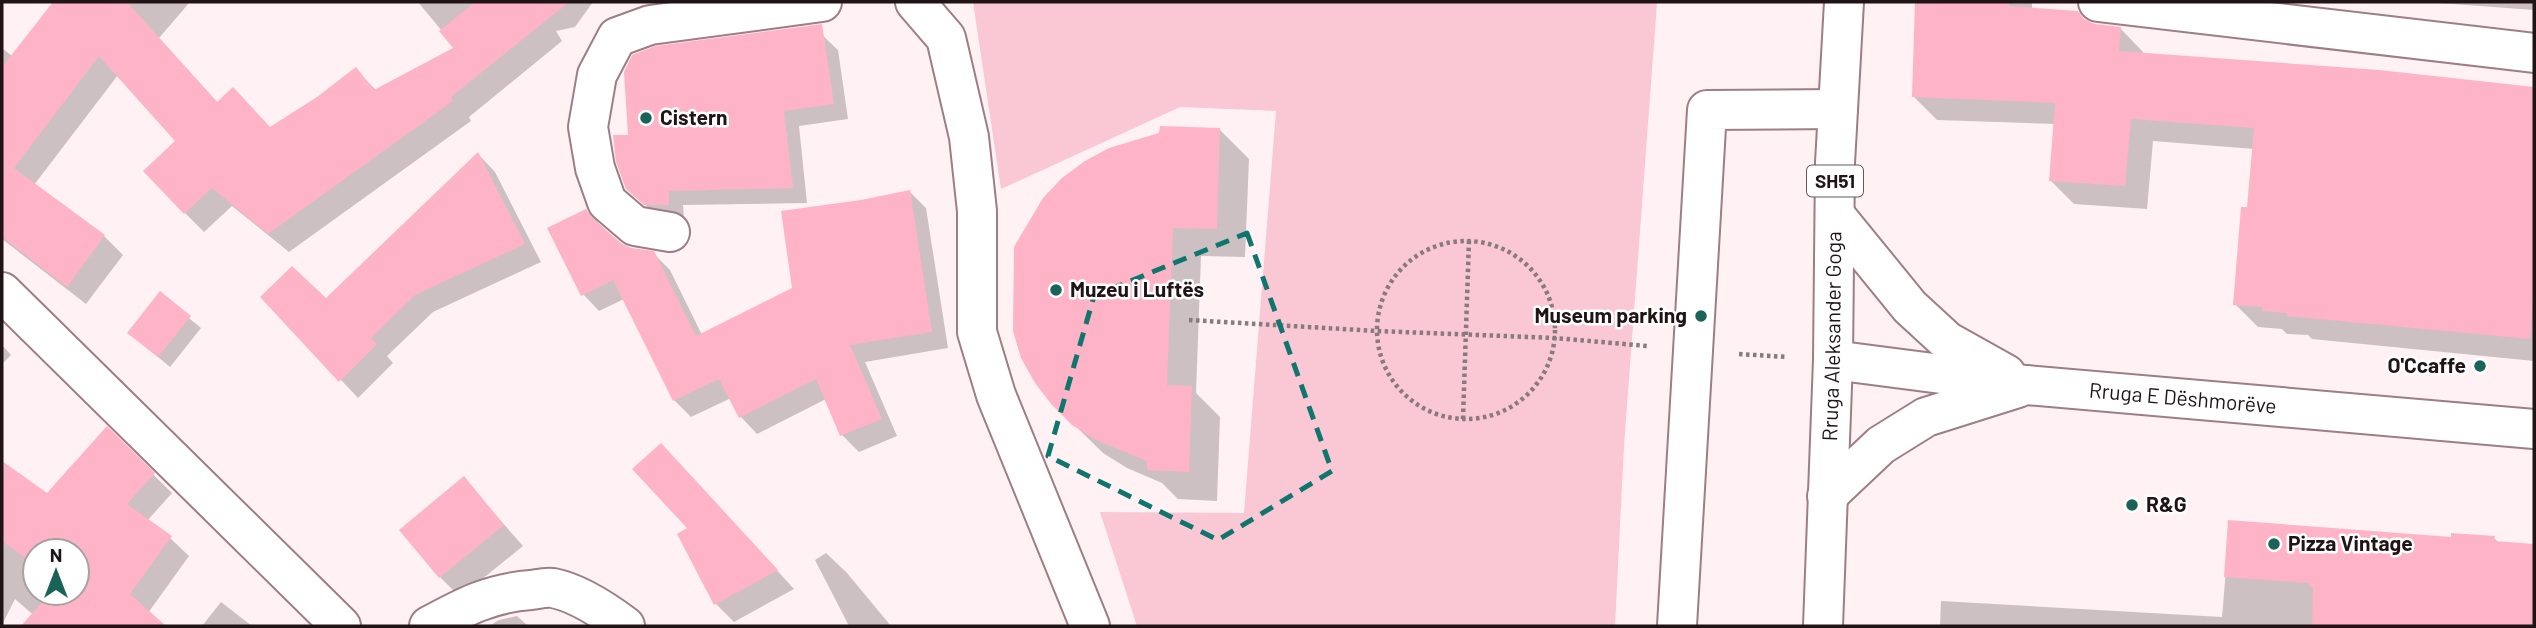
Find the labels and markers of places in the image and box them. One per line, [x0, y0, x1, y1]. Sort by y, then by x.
place label: Cistern [660, 104, 727, 129]
marker: Cistern [638, 110, 654, 126]
place label: Muzeu i Luftës [1070, 276, 1204, 301]
marker: Muzeu i Luftës [1048, 282, 1064, 298]
place label: Museum parking [1535, 302, 1687, 327]
marker: Museum parking [1693, 308, 1709, 324]
place label: O'Ccaffe [2387, 352, 2466, 377]
marker: O'Ccaffe [2472, 358, 2488, 374]
place label: R&G [2146, 491, 2187, 516]
marker: R&G [2124, 497, 2140, 513]
place label: Pizza Vintage [2288, 530, 2413, 555]
marker: Pizza Vintage [2266, 536, 2282, 552]

